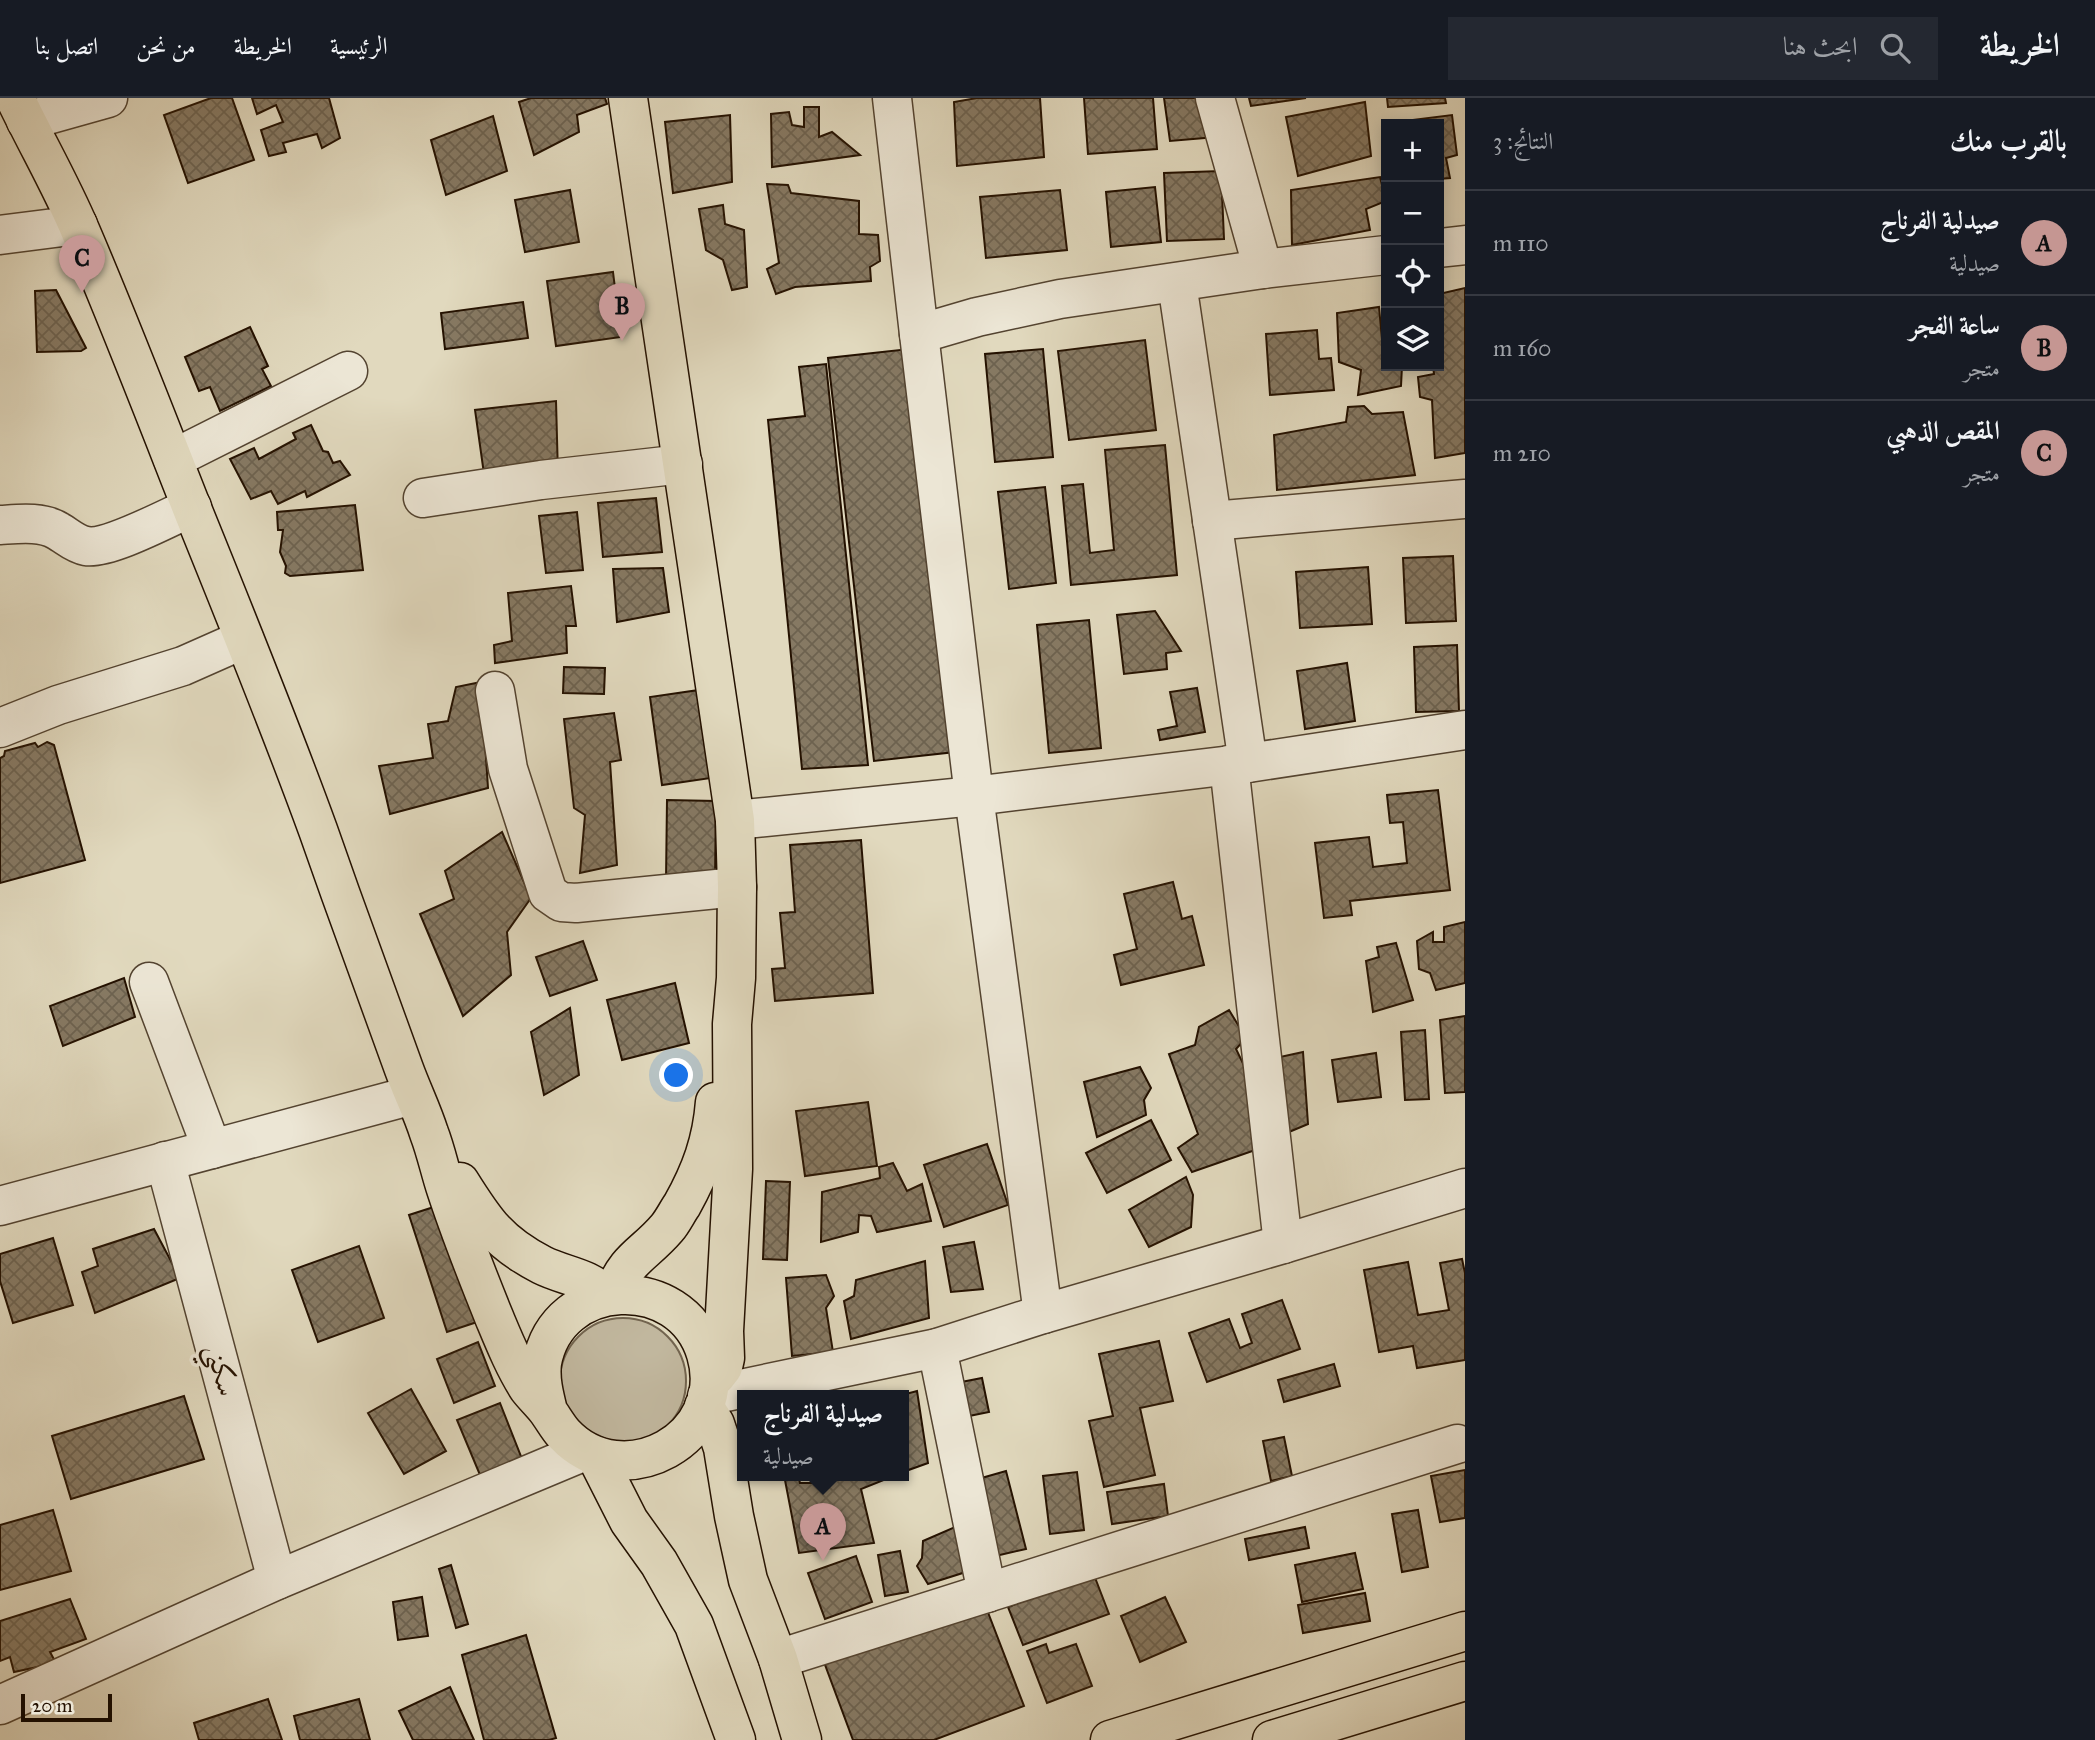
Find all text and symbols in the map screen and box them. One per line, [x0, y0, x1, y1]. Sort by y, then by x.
search box [1448, 17, 1938, 80]
text: الخريطة [1980, 25, 2060, 65]
icon: search [1876, 29, 1914, 67]
text: ابحث هنا [1783, 30, 1858, 62]
text: اتصل بنا [35, 31, 98, 61]
text: من نحن [136, 31, 196, 61]
text: الخريطة [234, 31, 292, 61]
text: الرئيسية [330, 31, 388, 61]
map controls [1381, 119, 1444, 371]
button: + [1381, 119, 1444, 182]
text: بالقرب منك [1950, 123, 2067, 159]
text: النتائج: 3 [1493, 127, 1553, 155]
button: − [1381, 182, 1444, 245]
text: صيدلية الفرناج [1880, 204, 2000, 236]
text: 110 m [1493, 229, 1549, 257]
text: A [2036, 229, 2052, 257]
pin: C [59, 235, 105, 293]
button: locate [1381, 245, 1444, 308]
text: صيدلية [1949, 249, 2000, 277]
pin: B [599, 283, 645, 341]
button: layers [1381, 308, 1444, 371]
text: ساعة الفجر [1909, 309, 2000, 341]
text: 160 m [1493, 334, 1551, 362]
text: B [2036, 334, 2052, 362]
text: متجر [1964, 354, 2000, 382]
text: المقص الذهبي [1886, 414, 2000, 446]
text: 210 m [1493, 439, 1551, 467]
text: C [2036, 439, 2052, 467]
text: متجر [1964, 459, 2000, 487]
your location [659, 1058, 693, 1092]
street label: سكني [190, 1340, 246, 1402]
popup [737, 1390, 909, 1481]
text: صيدلية الفرناج [763, 1397, 883, 1429]
text: صيدلية [763, 1442, 814, 1470]
pin: A [800, 1503, 846, 1561]
scale bar [21, 1691, 112, 1723]
text: 20 m [32, 1694, 73, 1717]

